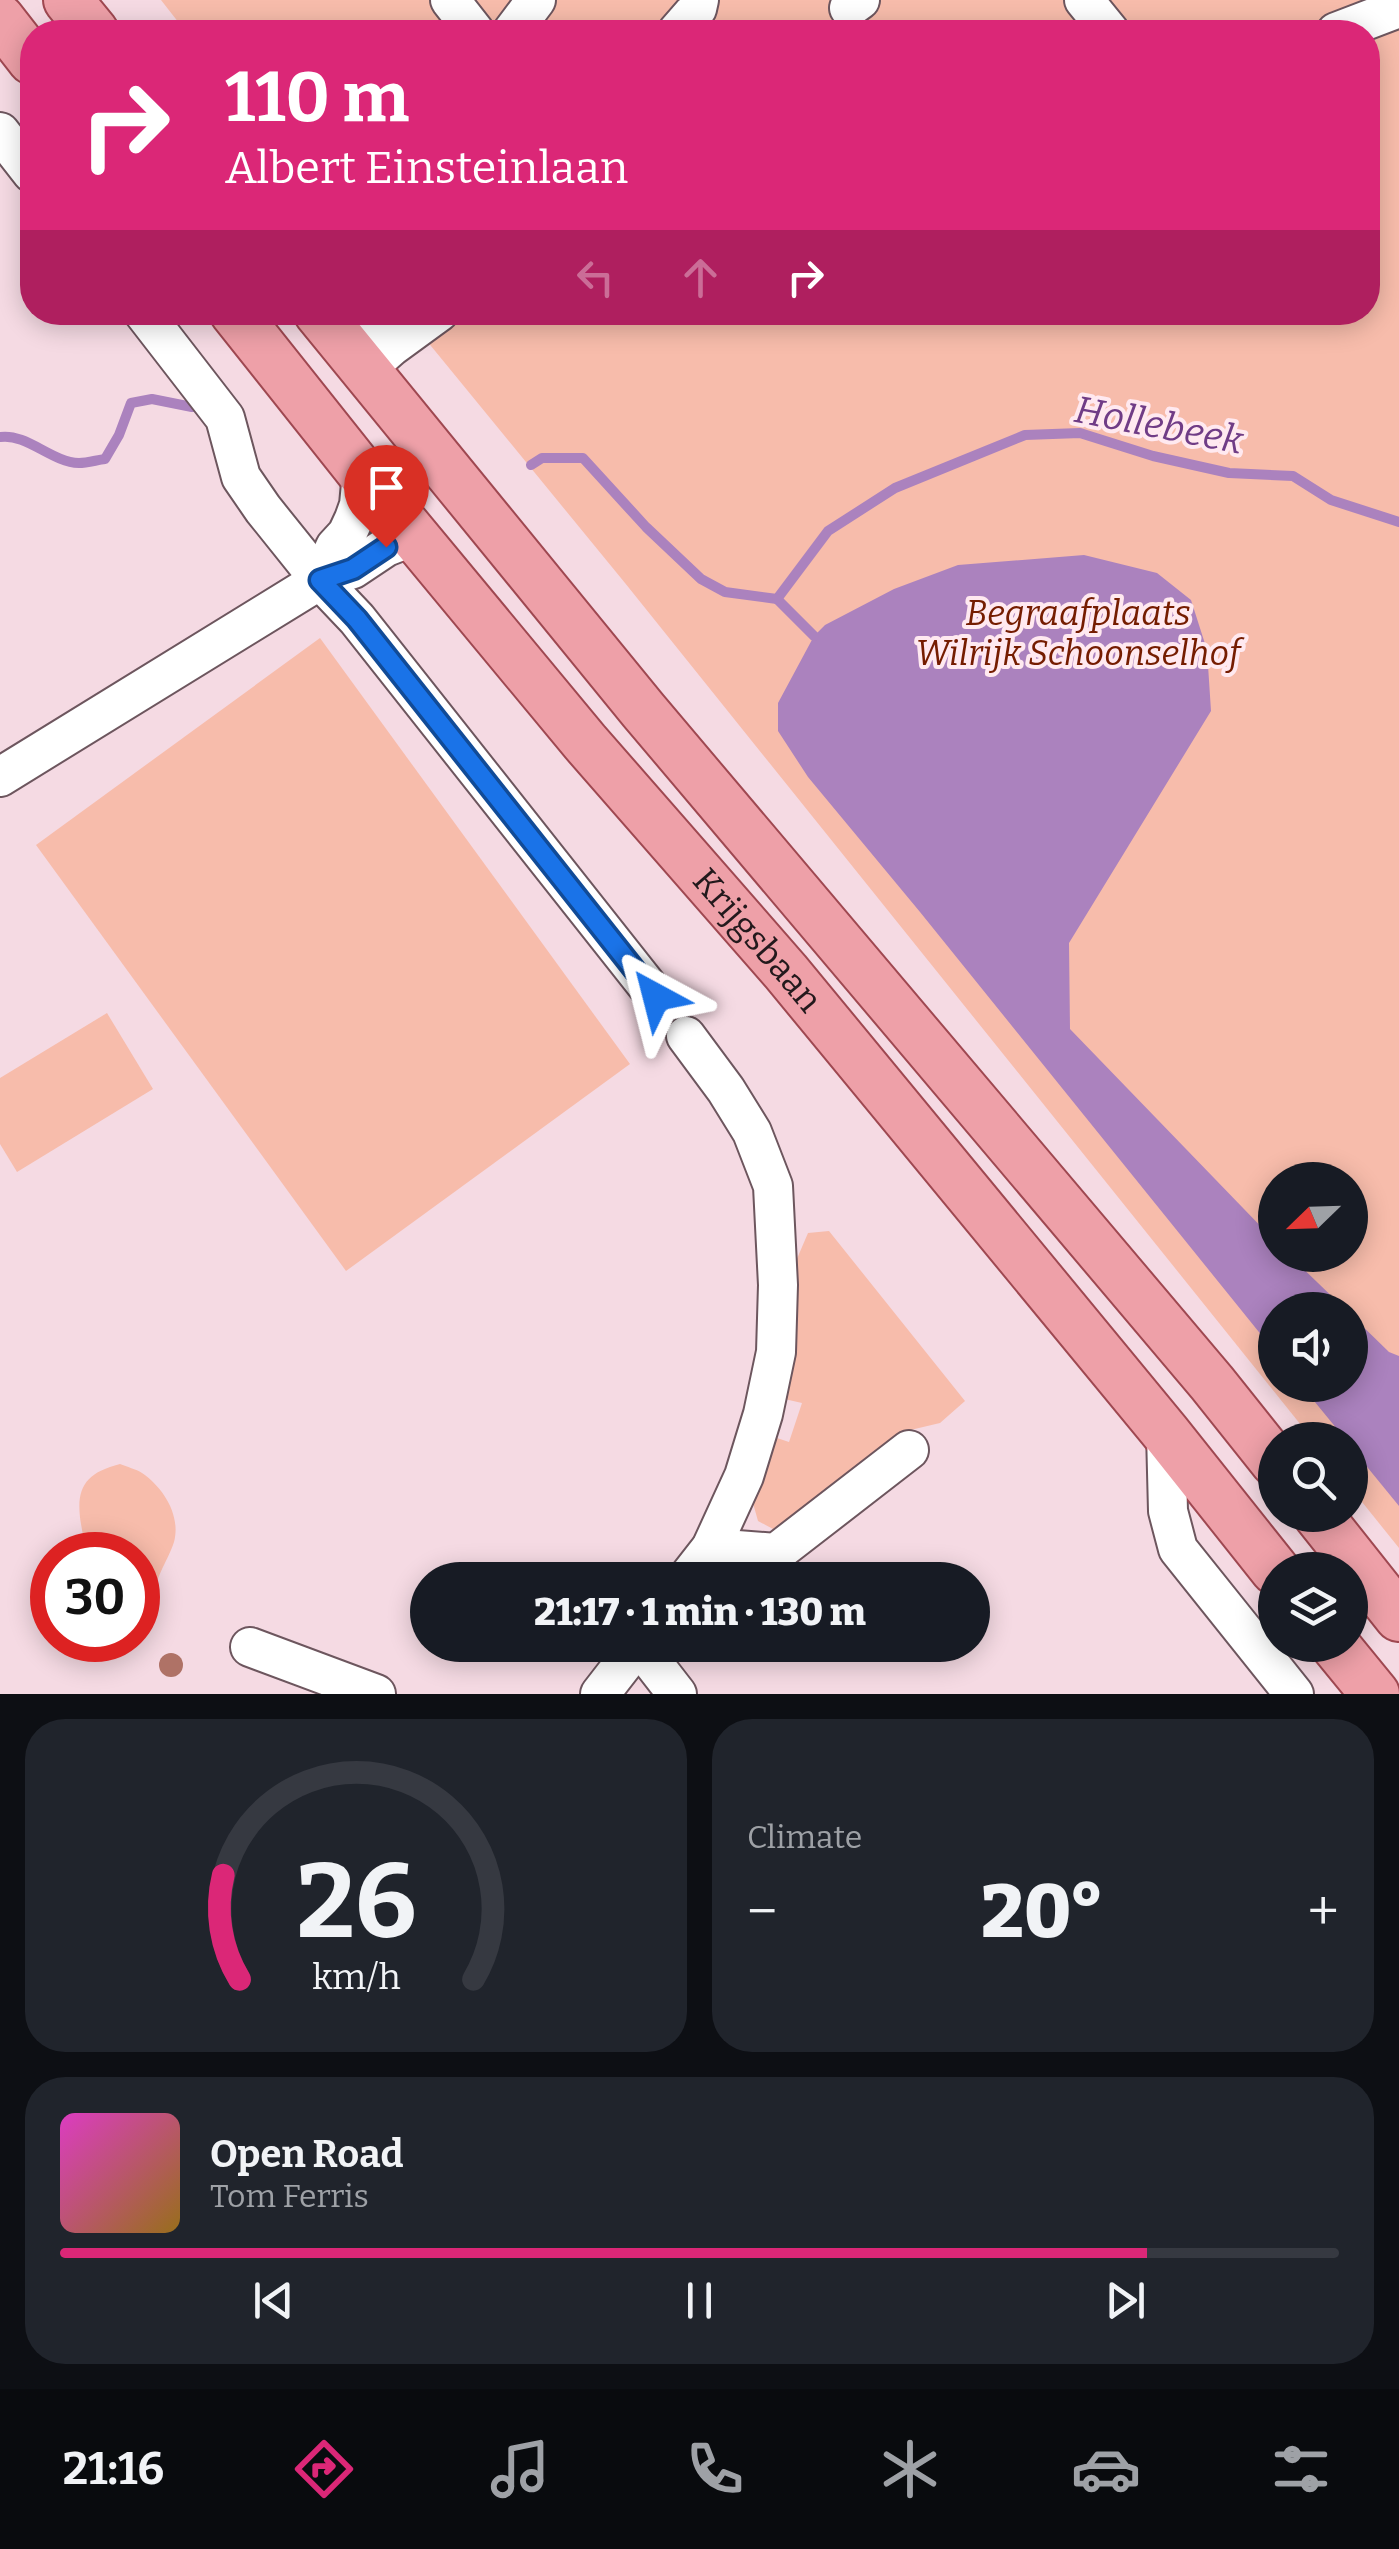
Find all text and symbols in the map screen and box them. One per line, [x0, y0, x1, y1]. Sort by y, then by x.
text: 110 m [225, 56, 409, 140]
icon: right [60, 60, 190, 190]
text: Albert Einsteinlaan [225, 141, 628, 195]
icon: left [568, 250, 623, 305]
icon: ahead [673, 250, 728, 305]
icon: right [778, 250, 833, 305]
water label: Hollebeek [1071, 386, 1247, 464]
pin [344, 445, 429, 548]
icon: arrive [359, 460, 414, 515]
park label: Begraafplaats Wilrijk Schoonselhof [916, 592, 1245, 674]
street label: Krijgsbaan [684, 860, 831, 1020]
position arrow [604, 945, 708, 1049]
north arrow [1258, 1162, 1368, 1272]
map controls [1258, 1162, 1368, 1662]
button: sound [1258, 1292, 1368, 1402]
button: search [1258, 1422, 1368, 1532]
speed limit sign: 30 [30, 1532, 160, 1662]
button: layers [1258, 1552, 1368, 1662]
text: 21:17 · 1 min · 130 m [534, 1589, 866, 1635]
text: Climate [747, 1818, 862, 1856]
text: 26 [296, 1840, 416, 1965]
text: 20° [981, 1867, 1104, 1957]
text: − [747, 1879, 777, 1945]
text: + [1308, 1879, 1339, 1945]
text: km/h [312, 1956, 400, 1998]
text: Open Road [210, 2131, 403, 2177]
text: Tom Ferris [210, 2177, 369, 2215]
icon: previous [246, 2273, 301, 2328]
icon: pause [672, 2273, 727, 2328]
icon: next [1098, 2273, 1153, 2328]
icon: directions [289, 2434, 359, 2504]
icon: music [485, 2434, 555, 2504]
icon: phone [680, 2434, 750, 2504]
icon: climate [875, 2434, 945, 2504]
icon: car [1071, 2434, 1141, 2504]
icon: filters [1266, 2434, 1336, 2504]
text: 21:16 [63, 2442, 164, 2496]

